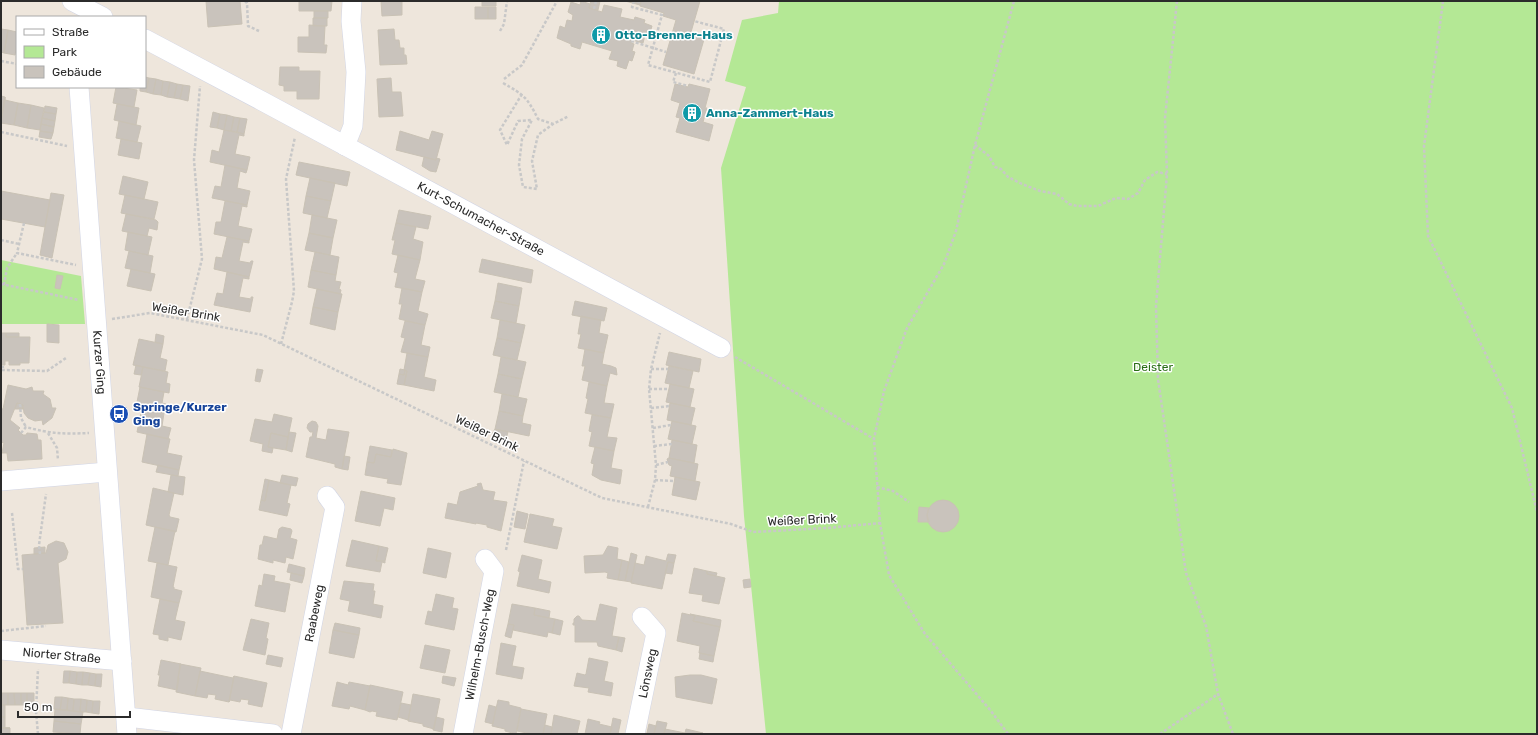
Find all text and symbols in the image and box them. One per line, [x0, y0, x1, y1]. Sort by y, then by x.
legend [16, 16, 146, 88]
building icon: Otto-Brenner-Haus [590, 24, 612, 46]
text: Straße [52, 25, 89, 39]
place label: Otto-Brenner-Haus [615, 28, 733, 42]
text: Park [52, 45, 78, 59]
text: Gebäude [52, 65, 102, 79]
building icon: Anna-Zammert-Haus [681, 102, 703, 124]
place label: Anna-Zammert-Haus [706, 106, 834, 120]
street label: Kurt-Schumacher-Straße [415, 179, 547, 259]
street label: Weißer Brink [151, 300, 222, 324]
street label: Kurzer Ging [90, 330, 109, 395]
park label: Deister [1133, 360, 1173, 374]
place label: Springe/Kurzer Ging [133, 400, 227, 428]
bus stop icon: Springe/Kurzer Ging [108, 403, 130, 425]
street label: Weißer Brink [453, 412, 522, 455]
street label: Weißer Brink [767, 511, 838, 529]
street label: Raabeweg [302, 583, 327, 643]
street label: Wilhelm-Busch-Weg [463, 588, 497, 701]
street label: Niorter Straße [22, 645, 102, 666]
street label: Lönsweg [636, 647, 660, 699]
scale bar [18, 693, 130, 719]
text: 50 m [24, 700, 52, 714]

